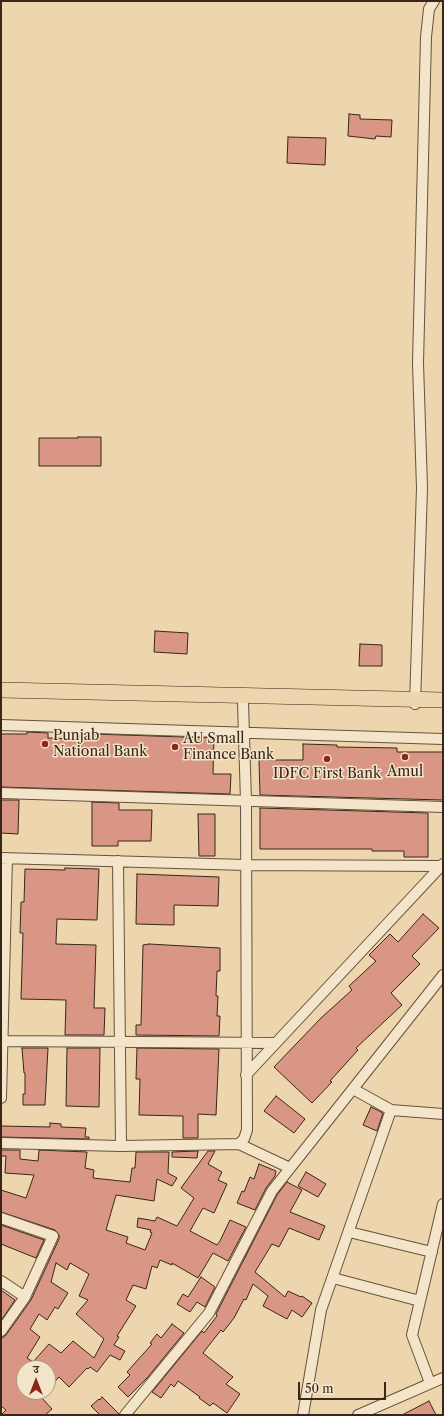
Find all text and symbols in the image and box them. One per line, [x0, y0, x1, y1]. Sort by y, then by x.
place label: Punjab National Bank [53, 728, 147, 760]
place label: AU Small Finance Bank [183, 731, 274, 764]
marker: Punjab National Bank [40, 739, 50, 749]
marker: AU Small Finance Bank [170, 742, 180, 752]
marker: Amul [400, 752, 410, 762]
marker: IDFC First Bank [322, 754, 332, 764]
place label: Amul [387, 764, 423, 780]
place label: IDFC First Bank [273, 766, 381, 782]
north arrow [16, 1360, 56, 1400]
text: उ [33, 1362, 39, 1376]
scale bar [300, 1374, 388, 1400]
text: 50 m [305, 1381, 334, 1396]

